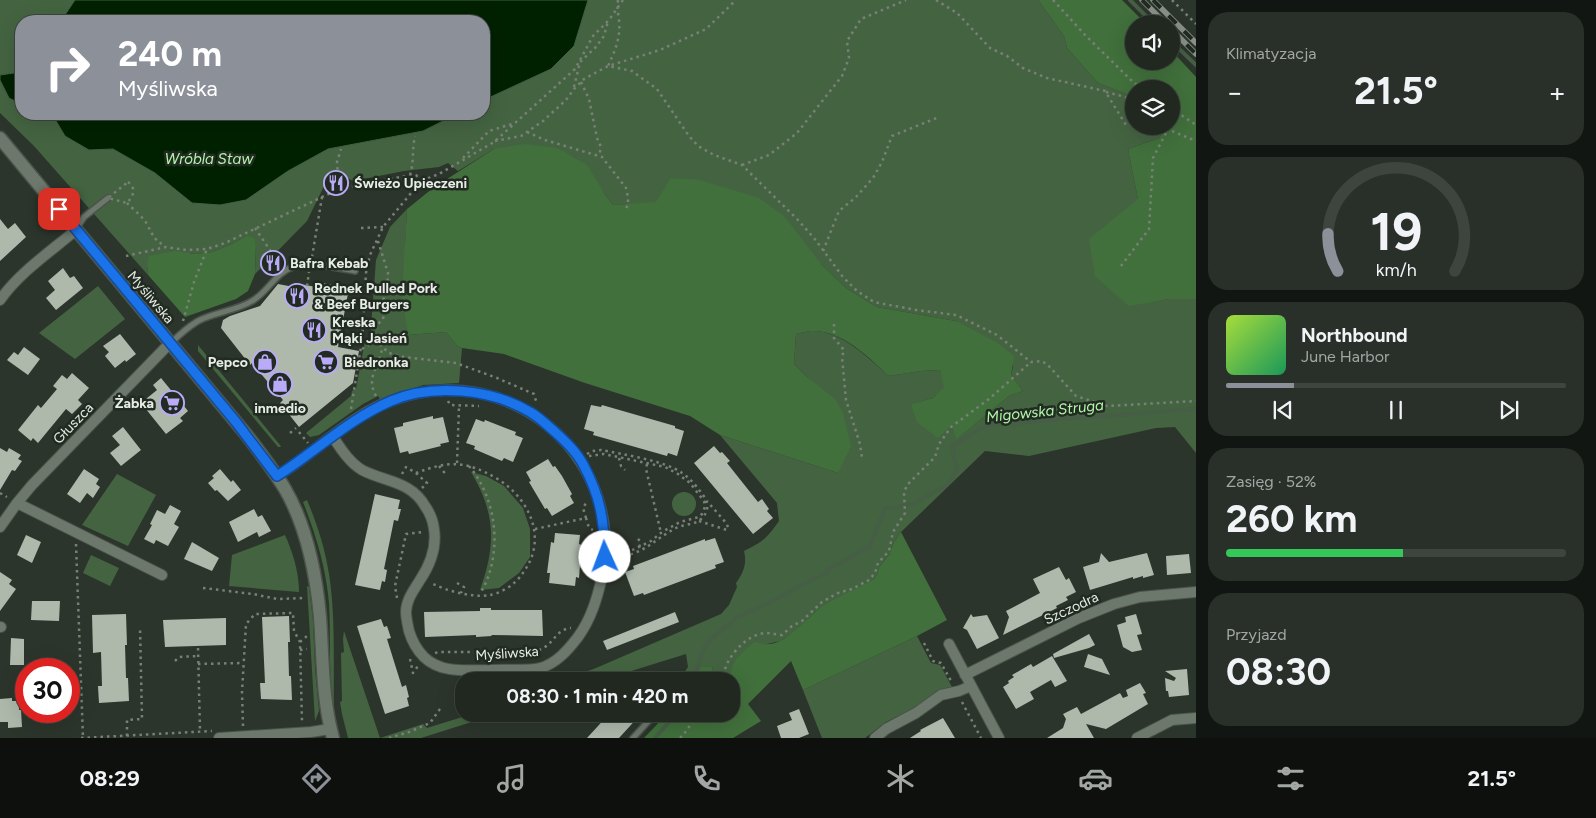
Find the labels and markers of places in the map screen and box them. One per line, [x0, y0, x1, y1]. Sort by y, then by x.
restaurant icon: Świeżo Upieczeni [323, 170, 349, 196]
place label: Świeżo Upieczeni [354, 175, 467, 192]
pin [38, 188, 80, 230]
restaurant icon: Bafra Kebab [260, 250, 286, 276]
place label: Bafra Kebab [290, 255, 368, 272]
place label: Rednek Pulled Pork & Beef Burgers [314, 280, 438, 313]
restaurant icon: Rednek Pulled Pork & Beef Burgers [284, 283, 310, 309]
place label: Kreska Mąki Jasień [332, 314, 407, 347]
restaurant icon: Kreska Mąki Jasień [301, 317, 327, 343]
shop icon: Pepco [252, 349, 278, 375]
supermarket icon: Biedronka [313, 349, 339, 375]
place label: Pepco [208, 354, 248, 371]
place label: Biedronka [344, 354, 408, 371]
shop icon: inmedio [267, 371, 293, 397]
supermarket icon: Żabka [159, 390, 185, 416]
place label: Żabka [115, 395, 154, 412]
place label: inmedio [254, 400, 306, 417]

